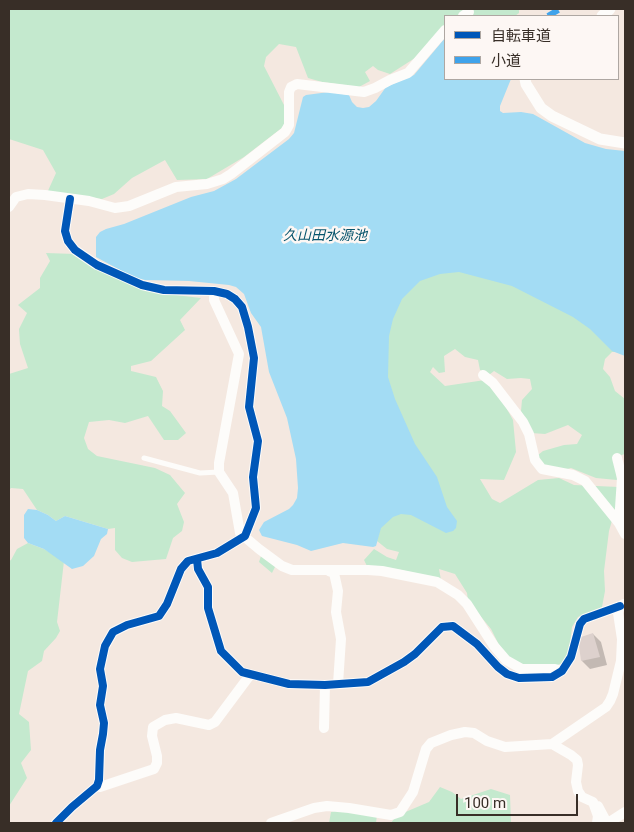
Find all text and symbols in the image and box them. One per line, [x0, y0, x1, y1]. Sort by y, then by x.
legend [444, 15, 619, 80]
text: 自転車道 [491, 27, 551, 45]
text: 小道 [491, 52, 521, 70]
water label: 久山田水源池 [283, 228, 367, 244]
scale bar [459, 784, 582, 816]
text: 100 m [464, 794, 506, 812]

